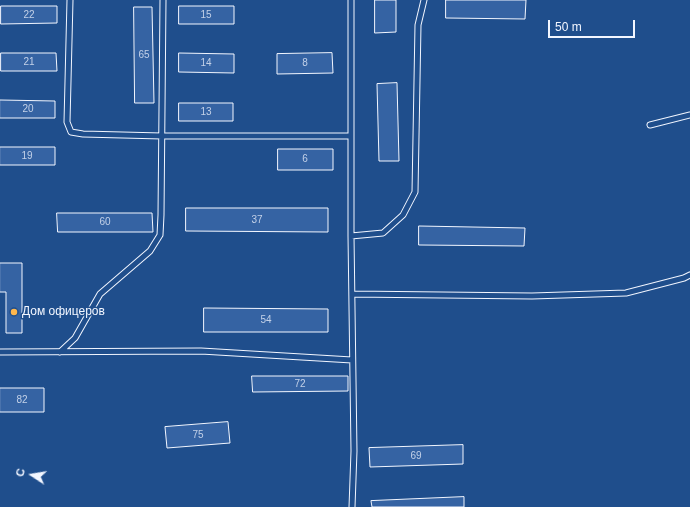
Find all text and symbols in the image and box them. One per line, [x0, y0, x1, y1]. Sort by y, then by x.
house number: 22 [23, 9, 35, 21]
house number: 15 [200, 9, 212, 21]
scale bar [550, 12, 637, 38]
text: 50 m [555, 20, 582, 34]
house number: 65 [138, 49, 150, 61]
house number: 21 [23, 56, 35, 68]
house number: 14 [200, 57, 212, 69]
house number: 8 [302, 57, 308, 69]
house number: 20 [22, 103, 34, 115]
house number: 13 [200, 106, 212, 118]
house number: 19 [21, 150, 33, 162]
house number: 6 [302, 153, 308, 165]
house number: 37 [251, 214, 263, 226]
house number: 60 [99, 216, 111, 228]
place label: Дом офицеров [22, 305, 105, 319]
marker: Дом офицеров [9, 307, 19, 317]
house number: 54 [260, 314, 272, 326]
house number: 72 [294, 378, 306, 390]
house number: 82 [16, 394, 28, 406]
house number: 75 [192, 429, 204, 441]
house number: 69 [410, 450, 422, 462]
north arrow [12, 455, 52, 495]
text: С [14, 467, 27, 478]

